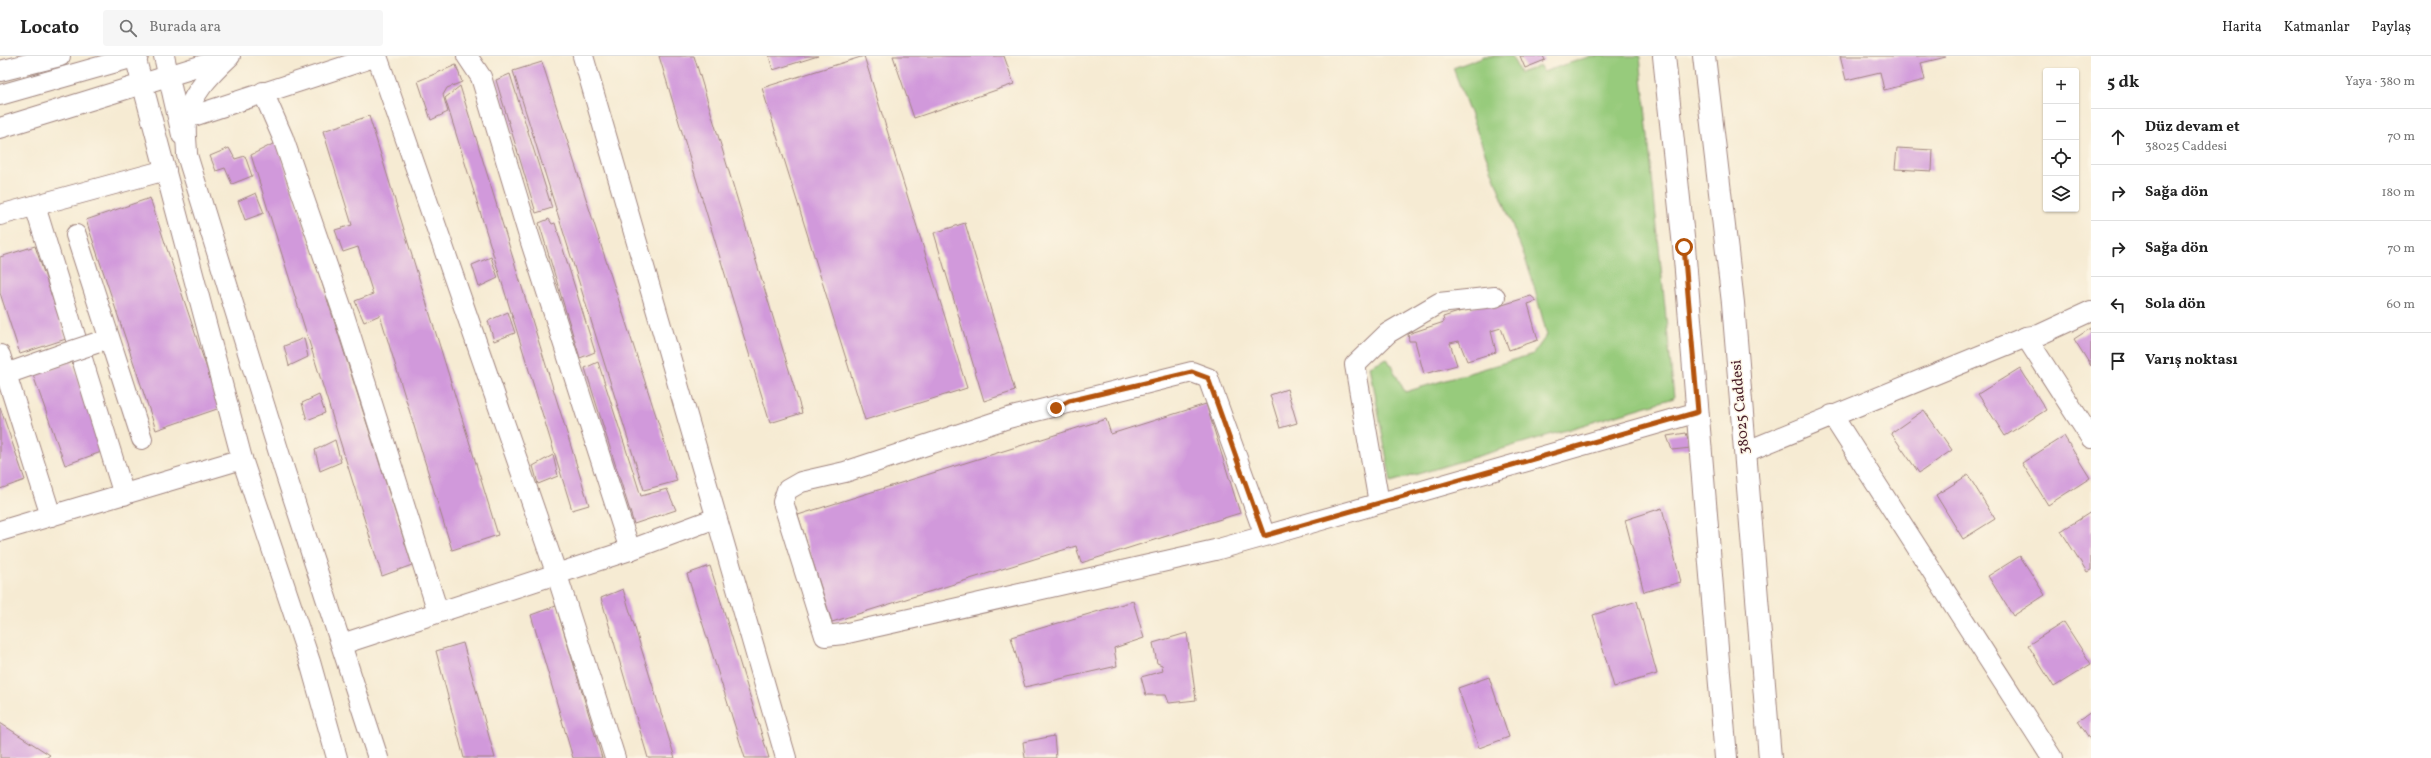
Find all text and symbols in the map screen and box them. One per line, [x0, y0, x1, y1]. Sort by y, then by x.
search box [103, 10, 383, 46]
text: Locato [20, 15, 79, 41]
icon: search [117, 17, 139, 39]
text: Burada ara [149, 17, 221, 38]
text: Harita [2222, 18, 2262, 37]
text: Katmanlar [2284, 18, 2350, 37]
text: Paylaş [2372, 18, 2411, 37]
map controls [2043, 68, 2079, 212]
button: + [2043, 68, 2079, 104]
text: 5 dk [2107, 71, 2139, 94]
text: Yaya · 380 m [2345, 73, 2415, 91]
button: − [2043, 104, 2079, 140]
text: Düz devam et [2145, 117, 2240, 138]
icon: ahead [2107, 126, 2129, 148]
text: 70 m [2387, 128, 2415, 146]
text: 38025 Caddesi [2145, 138, 2227, 156]
button: locate [2043, 140, 2079, 176]
button: layers [2043, 176, 2079, 212]
icon: right [2107, 182, 2129, 204]
text: Sağa dön [2145, 182, 2209, 203]
text: 180 m [2381, 184, 2415, 202]
route start [1675, 238, 1693, 256]
icon: right [2107, 238, 2129, 260]
text: Sağa dön [2145, 238, 2209, 259]
text: 70 m [2387, 240, 2415, 258]
icon: left [2107, 294, 2129, 316]
text: Sola dön [2145, 294, 2206, 315]
text: 60 m [2387, 296, 2415, 314]
icon: arrive [2107, 350, 2129, 372]
text: Varış noktası [2145, 350, 2238, 371]
street label: 38025 Caddesi [1726, 359, 1756, 455]
route end [1047, 399, 1065, 417]

